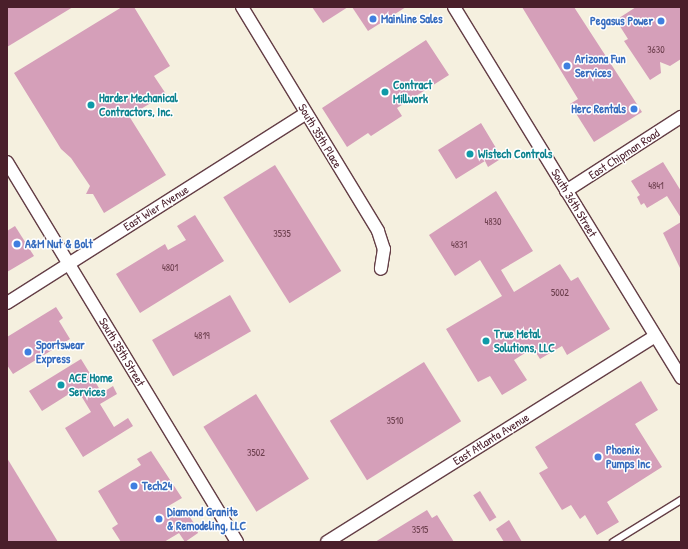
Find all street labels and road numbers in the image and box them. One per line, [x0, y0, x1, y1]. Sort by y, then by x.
street label: South 35th Place [295, 101, 345, 171]
street label: East Chipman Road [586, 126, 662, 182]
street label: South 36th Street [548, 166, 600, 240]
street label: East Wier Avenue [121, 182, 191, 234]
street label: South 35th Street [96, 315, 148, 389]
street label: East Atlanta Avenue [450, 410, 532, 468]

